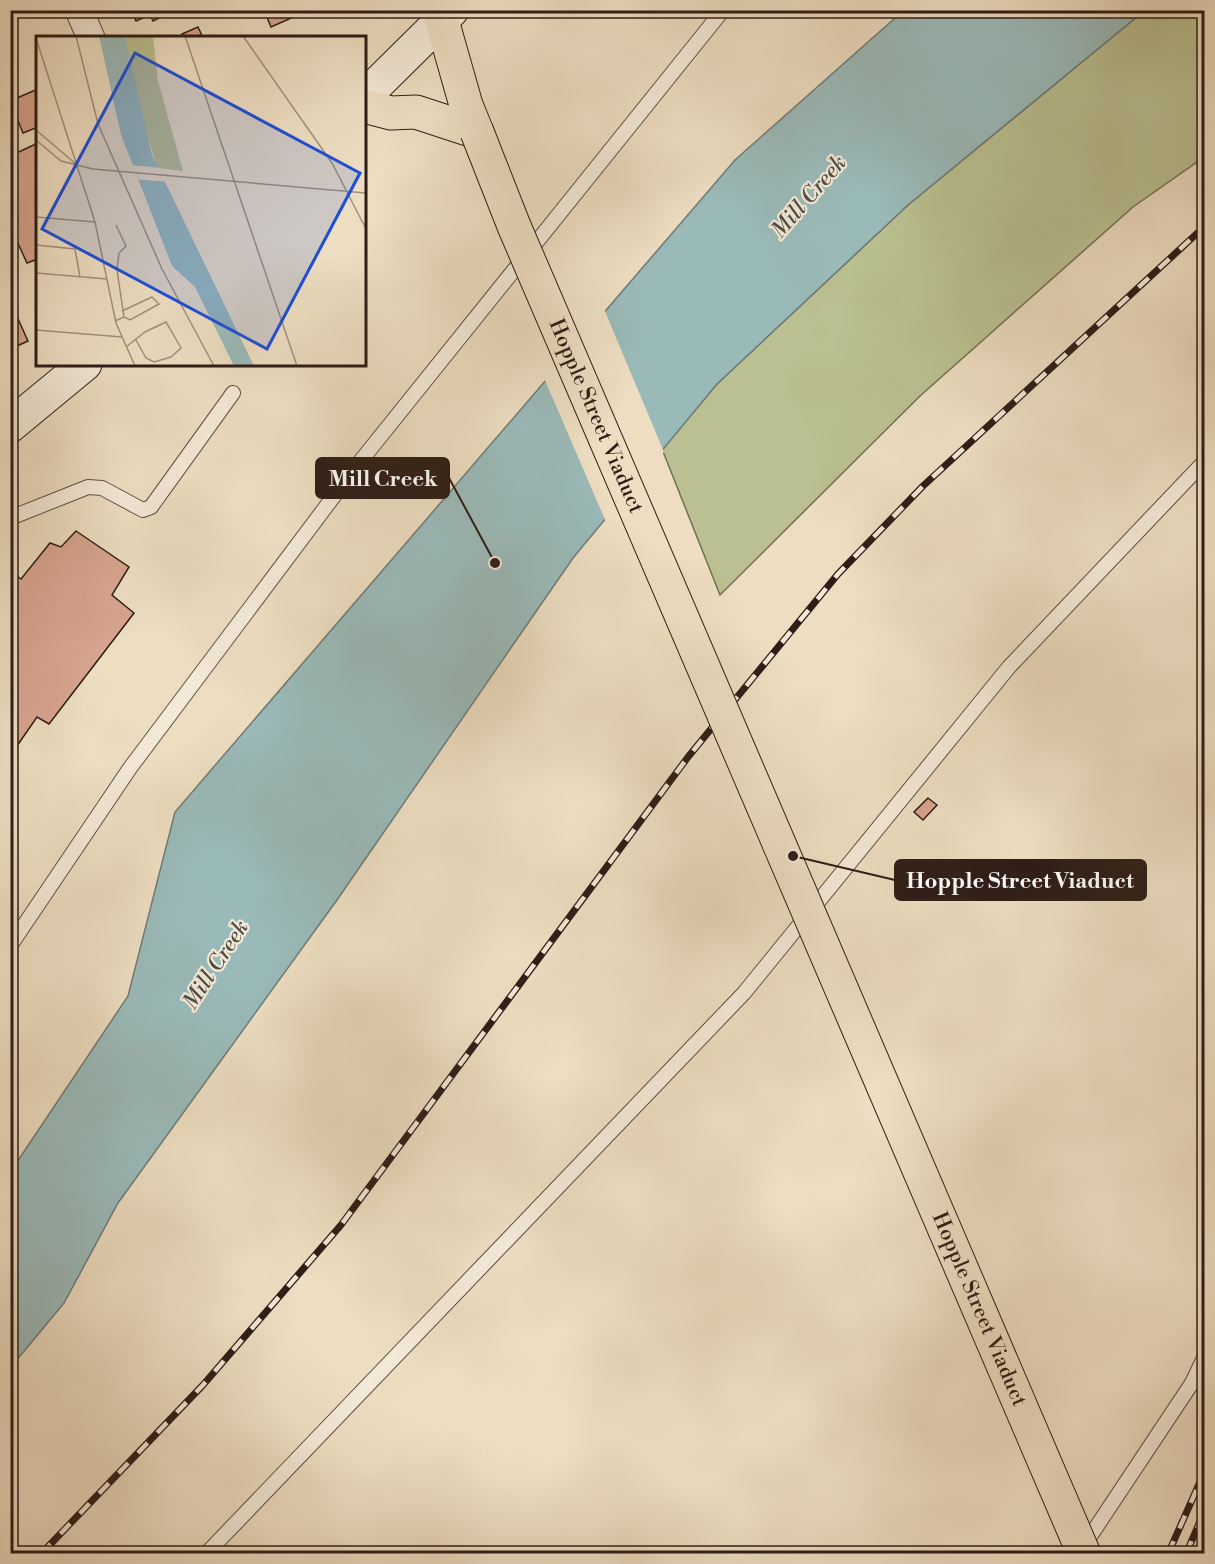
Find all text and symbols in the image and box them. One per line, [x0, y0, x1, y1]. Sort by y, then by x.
inset map [36, 36, 366, 366]
water label: Mill Creek [766, 150, 852, 244]
street label: Hopple Street Viaduct [543, 315, 649, 518]
callout: Mill Creek [316, 458, 449, 498]
text: Mill Creek [328, 466, 438, 493]
callout: Hopple Street Viaduct [895, 860, 1146, 900]
text: Hopple Street Viaduct [906, 868, 1134, 895]
water label: Mill Creek [177, 915, 255, 1015]
street label: Hopple Street Viaduct [926, 1208, 1032, 1411]

